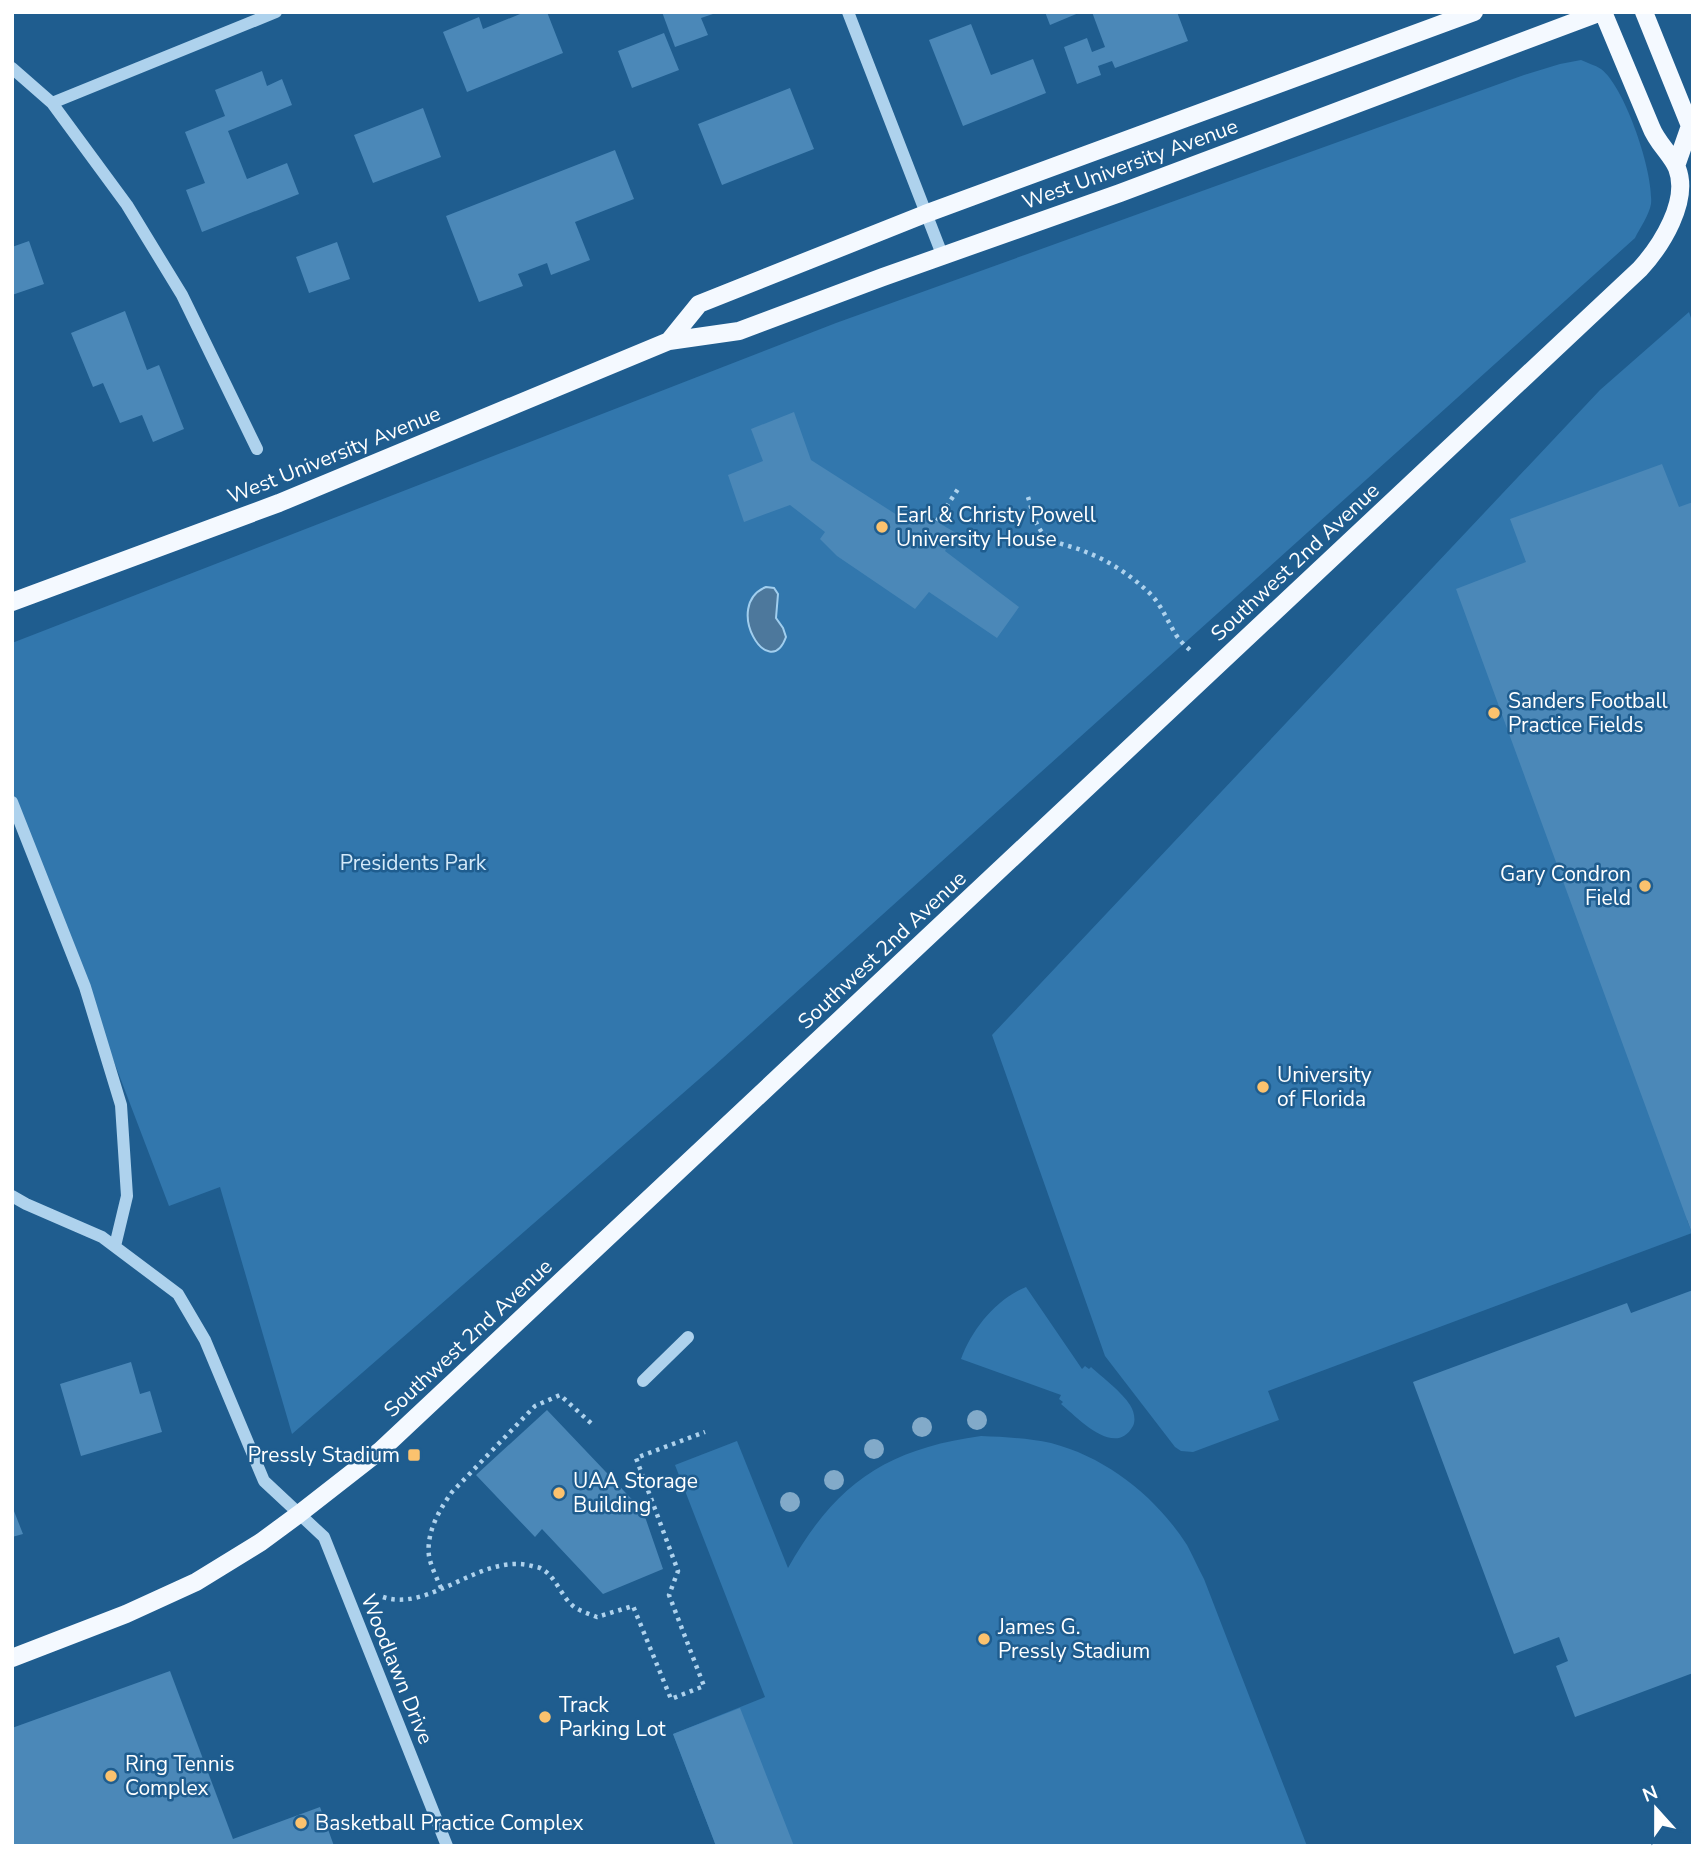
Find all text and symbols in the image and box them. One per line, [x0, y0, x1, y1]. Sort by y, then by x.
street label: West University Avenue [1018, 112, 1242, 216]
street label: West University Avenue [223, 399, 445, 511]
street label: Southwest 2nd Avenue [1205, 477, 1385, 647]
place label: Earl & Christy Powell University House [896, 501, 1097, 553]
marker: Earl & Christy Powell University House [874, 519, 890, 535]
place label: Sanders Football Practice Fields [1508, 687, 1669, 739]
marker: Sanders Football Practice Fields [1486, 705, 1502, 721]
park label: Presidents Park [340, 849, 487, 877]
place label: Gary Condron Field [1500, 860, 1631, 912]
street label: Southwest 2nd Avenue [792, 865, 972, 1035]
marker: Gary Condron Field [1637, 878, 1653, 894]
place label: University of Florida [1277, 1061, 1372, 1113]
marker: University of Florida [1255, 1079, 1271, 1095]
street label: Southwest 2nd Avenue [378, 1253, 558, 1423]
place label: Pressly Stadium [248, 1441, 400, 1469]
marker: Pressly Stadium [406, 1447, 422, 1463]
place label: UAA Storage Building [573, 1467, 698, 1519]
marker: UAA Storage Building [551, 1485, 567, 1501]
street label: Woodlawn Drive [354, 1590, 440, 1748]
place label: James G. Pressly Stadium [997, 1613, 1150, 1665]
marker: James G. Pressly Stadium [976, 1631, 992, 1647]
place label: Track Parking Lot [559, 1691, 666, 1743]
marker: Track Parking Lot [537, 1709, 553, 1725]
place label: Ring Tennis Complex [125, 1750, 235, 1802]
marker: Ring Tennis Complex [103, 1768, 119, 1784]
north arrow [1621, 1774, 1691, 1844]
text: N [1639, 1779, 1662, 1809]
place label: Basketball Practice Complex [315, 1809, 584, 1837]
marker: Basketball Practice Complex [293, 1815, 309, 1831]

